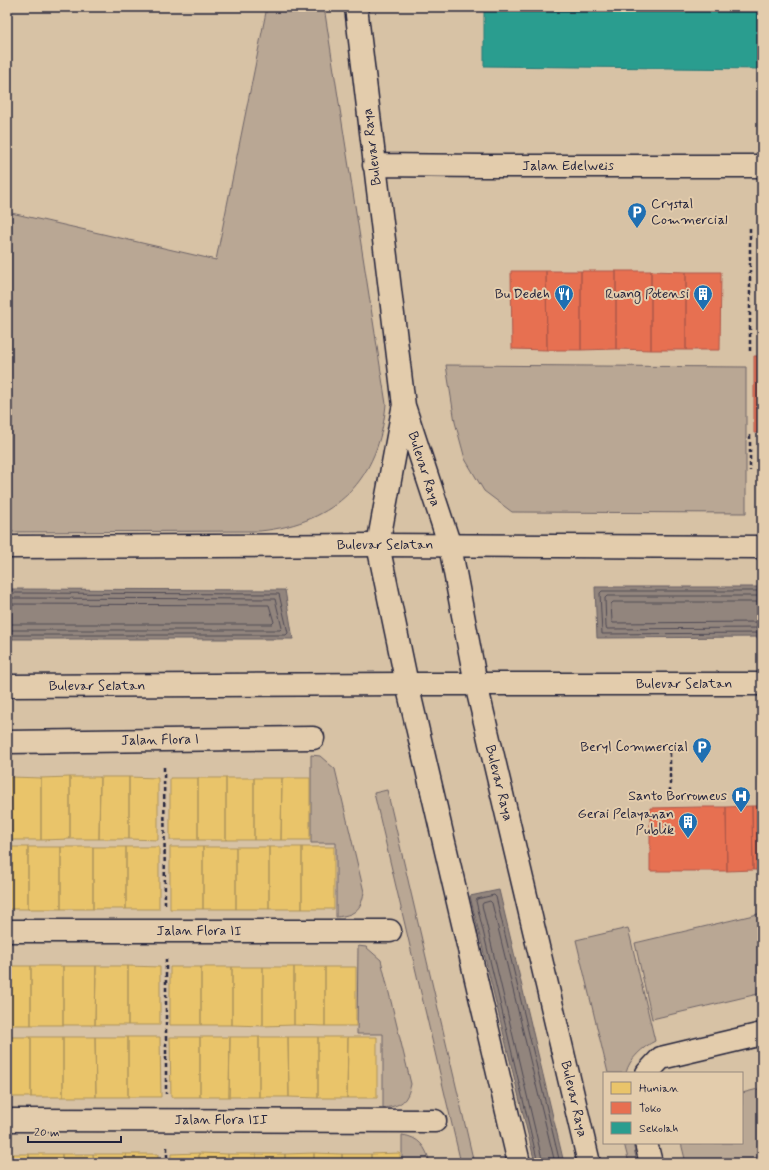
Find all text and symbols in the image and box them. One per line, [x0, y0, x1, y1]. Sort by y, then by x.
street label: Bulevar Raya [358, 107, 386, 187]
street label: Jalan Edelweis [522, 157, 614, 175]
place label: Crystal Commercial [651, 195, 728, 229]
parking icon: Crystal Commercial [626, 201, 648, 229]
restaurant icon: Bu Dedeh [553, 283, 575, 311]
building icon: Ruang Potensi [692, 283, 714, 311]
place label: Bu Dedeh [495, 285, 550, 303]
place label: Ruang Potensi [605, 285, 689, 304]
street label: Bulevar Raya [403, 429, 445, 509]
street label: Bulevar Selatan [337, 536, 433, 554]
street label: Bulevar Selatan [636, 675, 732, 693]
street label: Bulevar Selatan [49, 677, 145, 695]
street label: Jalan Flora I [121, 730, 199, 750]
parking icon: Beryl Commercial [691, 736, 713, 764]
place label: Beryl Commercial [580, 738, 688, 756]
street label: Bulevar Raya [481, 743, 517, 823]
hospital icon: Santo Borromeus [730, 785, 752, 813]
place label: Santo Borromeus [628, 787, 727, 805]
place label: Gerai Pelayanan Publik [577, 805, 674, 839]
building icon: Gerai Pelayanan Publik [677, 811, 699, 839]
street label: Jalan Flora II [156, 922, 242, 940]
street label: Bulevar Raya [556, 1059, 592, 1139]
legend [603, 1072, 743, 1144]
text: Hunian [639, 1081, 679, 1097]
text: Toko [639, 1101, 661, 1117]
street label: Jalan Flora III [174, 1111, 268, 1129]
scale bar [28, 1118, 121, 1144]
text: Sekolah [639, 1121, 679, 1137]
text: 20 m [34, 1125, 60, 1141]

